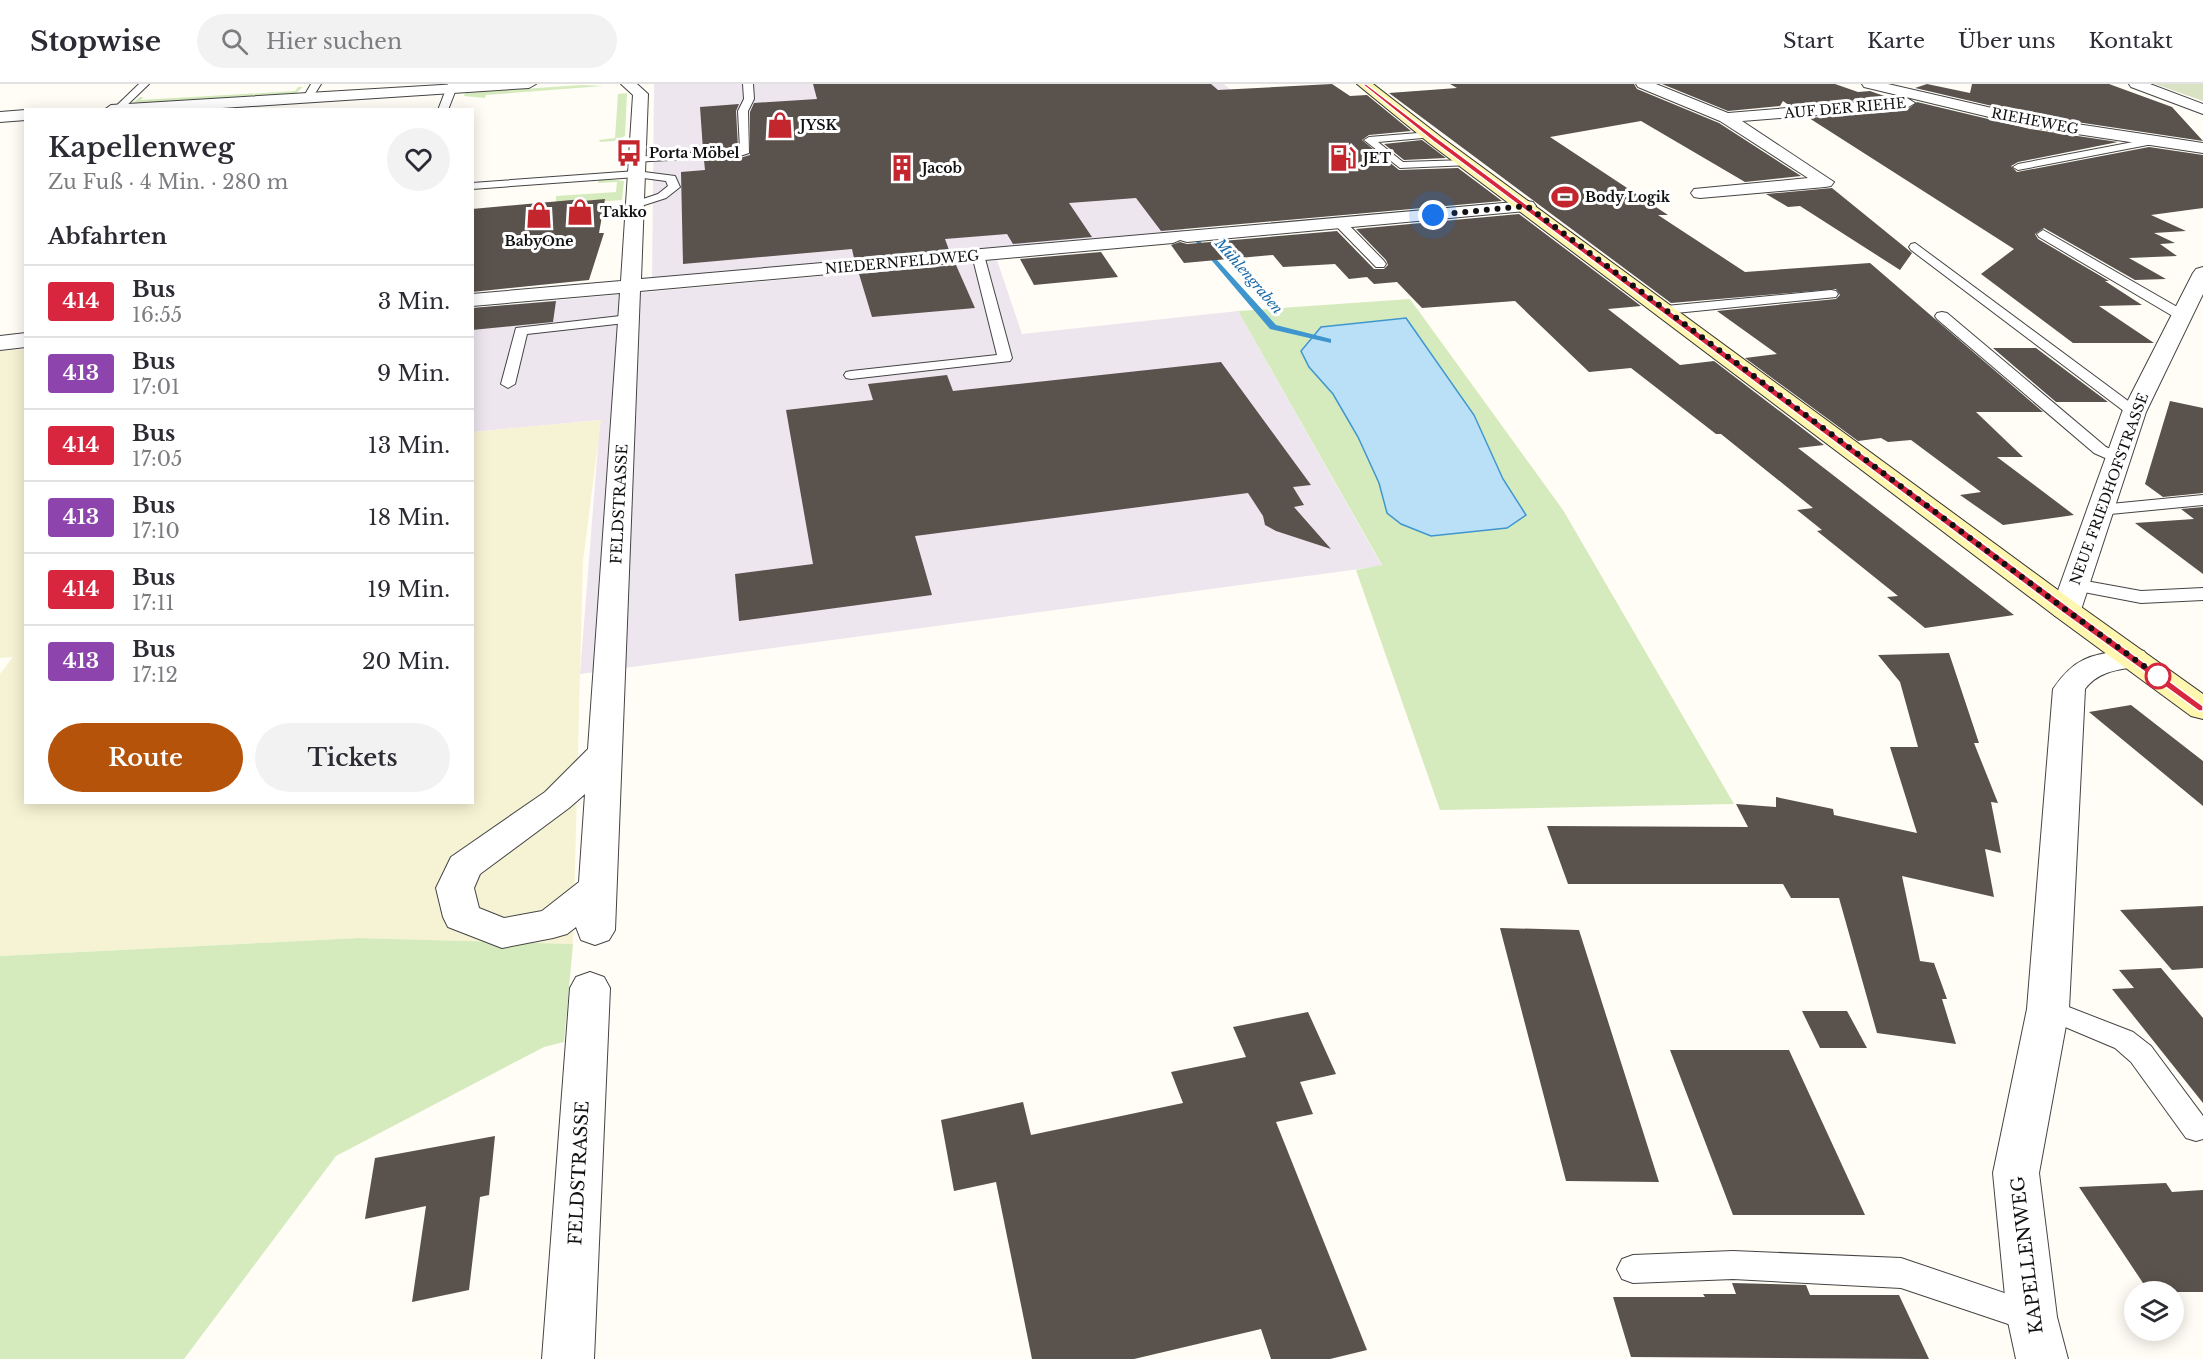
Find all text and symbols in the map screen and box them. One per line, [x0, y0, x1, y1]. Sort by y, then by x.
search box [197, 14, 617, 68]
text: Stopwise [30, 24, 161, 59]
icon: search [218, 25, 251, 58]
text: Hier suchen [266, 28, 402, 55]
text: Start [1783, 28, 1834, 54]
text: Karte [1867, 28, 1925, 54]
text: Über uns [1958, 28, 2056, 54]
text: Kontakt [2089, 28, 2173, 54]
street label: AUF DER RIEHE [1782, 94, 1907, 122]
street label: RIEHEWEG [1990, 104, 2080, 138]
shop icon: JYSK [765, 110, 795, 140]
place label: JYSK [797, 116, 837, 134]
button: heart [387, 128, 450, 191]
text: Kapellenweg [48, 130, 234, 165]
bus stop icon: Porta Möbel [614, 138, 644, 168]
fuel station icon: JET [1328, 143, 1358, 173]
place label: Porta Möbel [649, 144, 740, 162]
place label: JET [1360, 149, 1391, 167]
building icon: Jacob [887, 153, 917, 183]
place label: Jacob [919, 159, 962, 177]
text: Zu Fuß · 4 Min. · 280 m [48, 170, 288, 194]
sports icon: Body Logik [1550, 182, 1580, 212]
place label: Body Logik [1585, 188, 1671, 206]
shop icon: Takko [565, 197, 595, 227]
shop icon: BabyOne [524, 200, 554, 230]
your location [1418, 200, 1448, 230]
place label: Takko [600, 203, 647, 221]
text: Abfahrten [48, 223, 167, 250]
place label: BabyOne [505, 232, 573, 250]
water label: Mühlengraben [1211, 234, 1287, 318]
street label: NIEDERNFELDWEG [824, 246, 980, 278]
text: Bus [132, 276, 175, 303]
text: 414 [62, 288, 100, 314]
text: 3 Min. [378, 288, 450, 315]
text: 16:55 [132, 303, 182, 327]
text: Bus [132, 348, 175, 375]
text: 413 [63, 360, 99, 386]
text: 9 Min. [377, 360, 450, 387]
text: 17:01 [132, 375, 180, 399]
street label: NEUE FRIEDHOFSTRASSE [2066, 391, 2152, 587]
text: Bus [132, 420, 175, 447]
text: 414 [62, 432, 100, 458]
text: 13 Min. [368, 432, 450, 459]
street label: FELDSTRASSE [606, 443, 632, 565]
text: 17:05 [132, 447, 182, 471]
text: Bus [132, 492, 175, 519]
text: 413 [63, 504, 99, 530]
text: 18 Min. [368, 504, 450, 531]
text: 17:10 [132, 519, 180, 543]
text: Bus [132, 564, 175, 591]
text: 414 [62, 576, 100, 602]
text: 19 Min. [367, 576, 450, 603]
text: 17:11 [132, 591, 175, 615]
text: Bus [132, 636, 175, 663]
text: 413 [63, 648, 99, 674]
text: 20 Min. [362, 648, 450, 675]
text: 17:12 [132, 663, 178, 687]
unlabelled marker [2145, 663, 2171, 689]
button: Route [48, 723, 243, 792]
button: Tickets [255, 723, 450, 792]
street label: FELDSTRASSE [564, 1100, 594, 1246]
street label: KAPELLENWEG [2006, 1175, 2048, 1335]
map controls [2124, 1281, 2184, 1341]
button: layers [2124, 1281, 2184, 1341]

